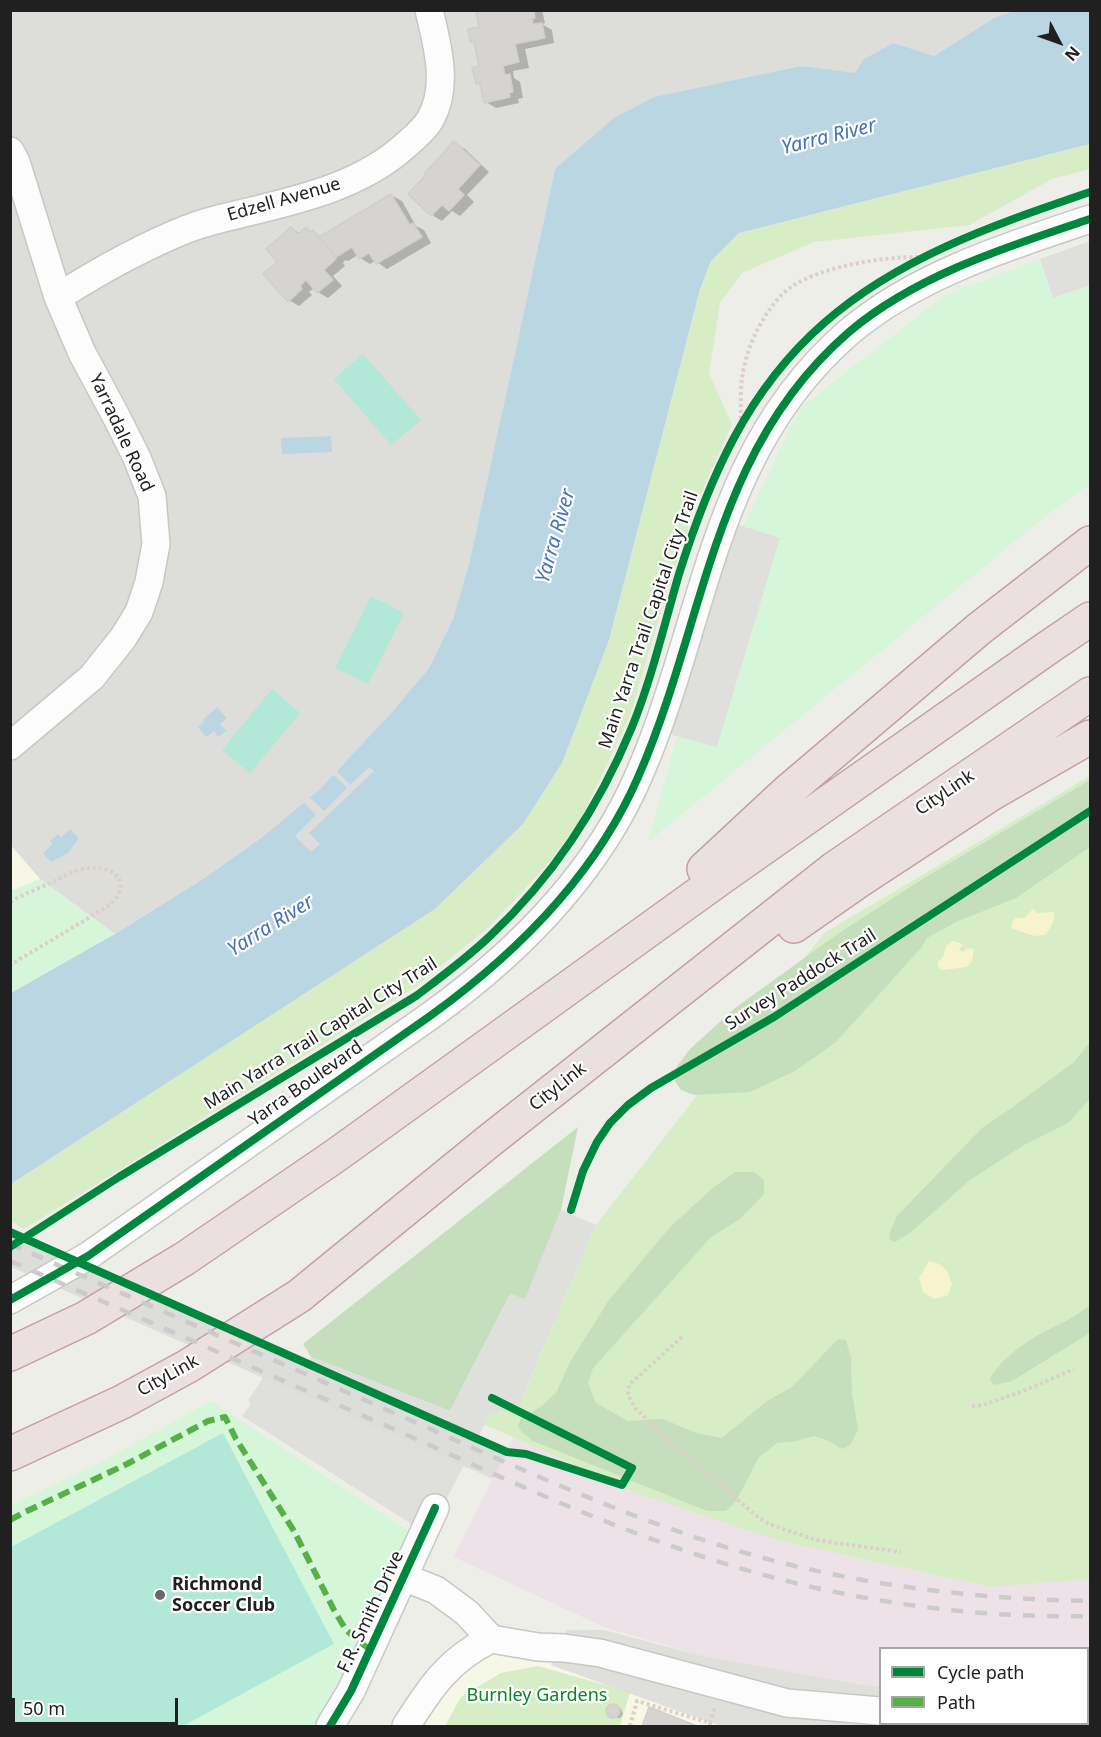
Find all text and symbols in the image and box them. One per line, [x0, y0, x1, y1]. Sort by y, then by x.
north arrow [1029, 12, 1089, 72]
text: N [1060, 42, 1085, 66]
water label: Yarra River [779, 114, 879, 160]
street label: Edzell Avenue [225, 174, 343, 226]
street label: Yarradale Road [84, 370, 158, 496]
water label: Yarra River [531, 486, 581, 586]
street label: Main Yarra Trail Capital City Trail [595, 488, 703, 752]
street label: CityLink [911, 765, 979, 821]
water label: Yarra River [224, 890, 318, 962]
street label: Survey Paddock Trail [722, 925, 880, 1035]
street label: Main Yarra Trail Capital City Trail [200, 953, 442, 1115]
street label: Yarra Boulevard [245, 1037, 367, 1131]
street label: CityLink [525, 1058, 591, 1116]
street label: CityLink [134, 1350, 202, 1402]
street label: F.R. Smith Drive [333, 1548, 409, 1676]
place label: Richmond Soccer Club [172, 1574, 275, 1616]
marker: Richmond Soccer Club [153, 1588, 167, 1602]
legend [879, 1647, 1089, 1725]
text: Cycle path [937, 1660, 1024, 1684]
park label: Burnley Gardens [467, 1685, 607, 1707]
scale bar [15, 1686, 182, 1724]
text: Path [937, 1690, 976, 1714]
text: 50 m [23, 1696, 65, 1720]

